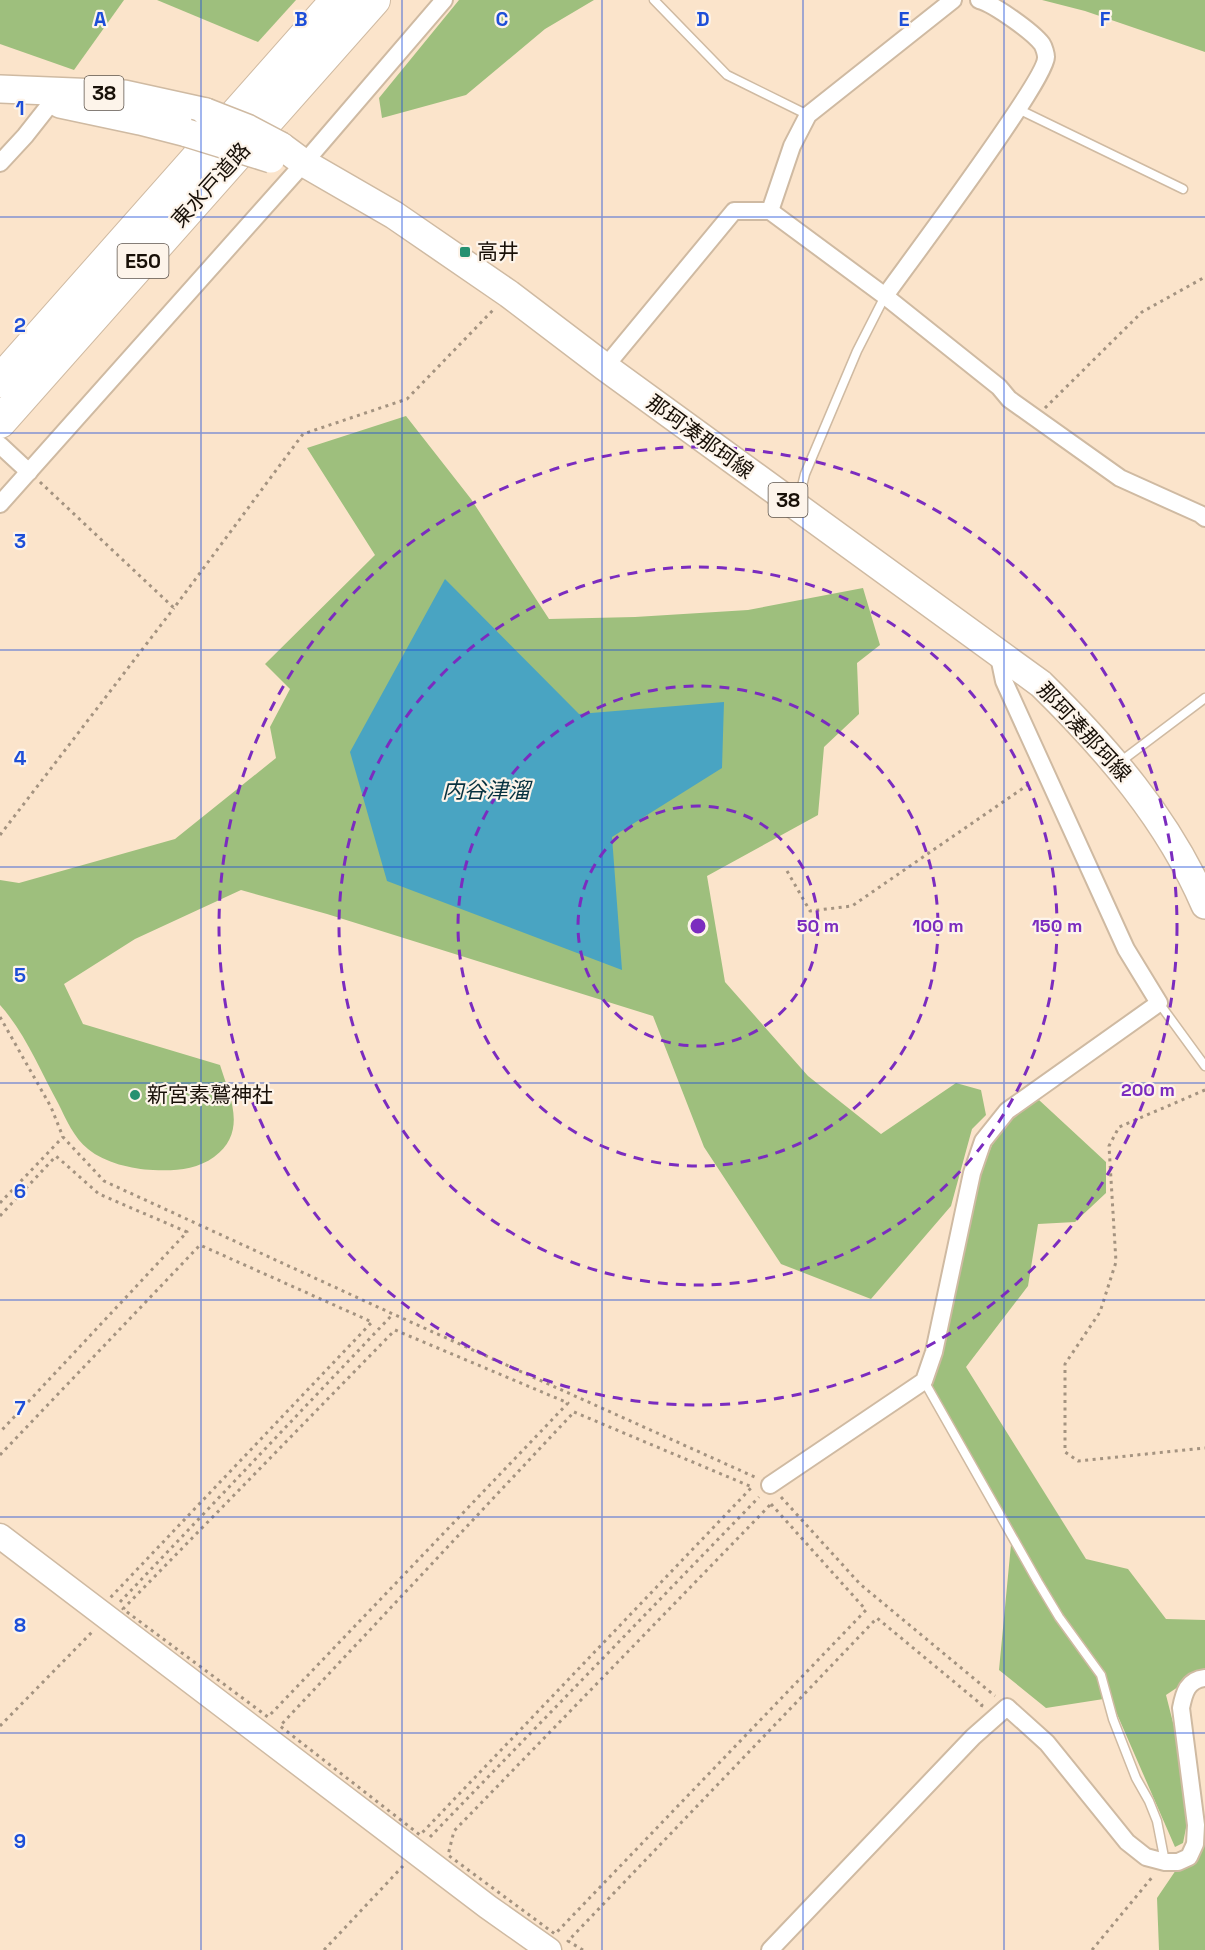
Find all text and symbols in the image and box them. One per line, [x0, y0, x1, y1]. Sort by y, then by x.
text: A [94, 6, 107, 32]
text: B [294, 6, 308, 32]
text: C [496, 6, 509, 32]
text: D [696, 6, 710, 32]
text: E [898, 6, 910, 32]
text: F [1100, 6, 1111, 32]
road number: 38 [84, 76, 124, 110]
text: 1 [15, 95, 25, 121]
street label: 東水戸道路 [165, 137, 256, 233]
place label: 高井 [477, 238, 519, 265]
road number: E50 [118, 244, 168, 278]
marker: 高井 [458, 245, 472, 259]
text: 2 [14, 312, 26, 338]
street label: 那珂湊那珂線 [641, 389, 759, 485]
road number: 38 [768, 483, 808, 517]
text: 3 [14, 528, 26, 554]
street label: 那珂湊那珂線 [1032, 676, 1137, 787]
text: 4 [14, 745, 27, 771]
water label: 内谷津溜 [442, 776, 533, 804]
text: 50 m [797, 914, 839, 937]
text: 100 m [912, 914, 964, 937]
text: 150 m [1032, 914, 1082, 937]
centre of rings [688, 916, 708, 936]
text: 5 [14, 962, 26, 988]
text: 200 m [1121, 1078, 1175, 1101]
place label: 新宮素鷲神社 [147, 1081, 273, 1108]
marker: 新宮素鷲神社 [128, 1088, 142, 1102]
text: 6 [14, 1178, 26, 1204]
text: 7 [14, 1395, 26, 1421]
text: 8 [14, 1612, 26, 1638]
text: 9 [14, 1828, 26, 1854]

